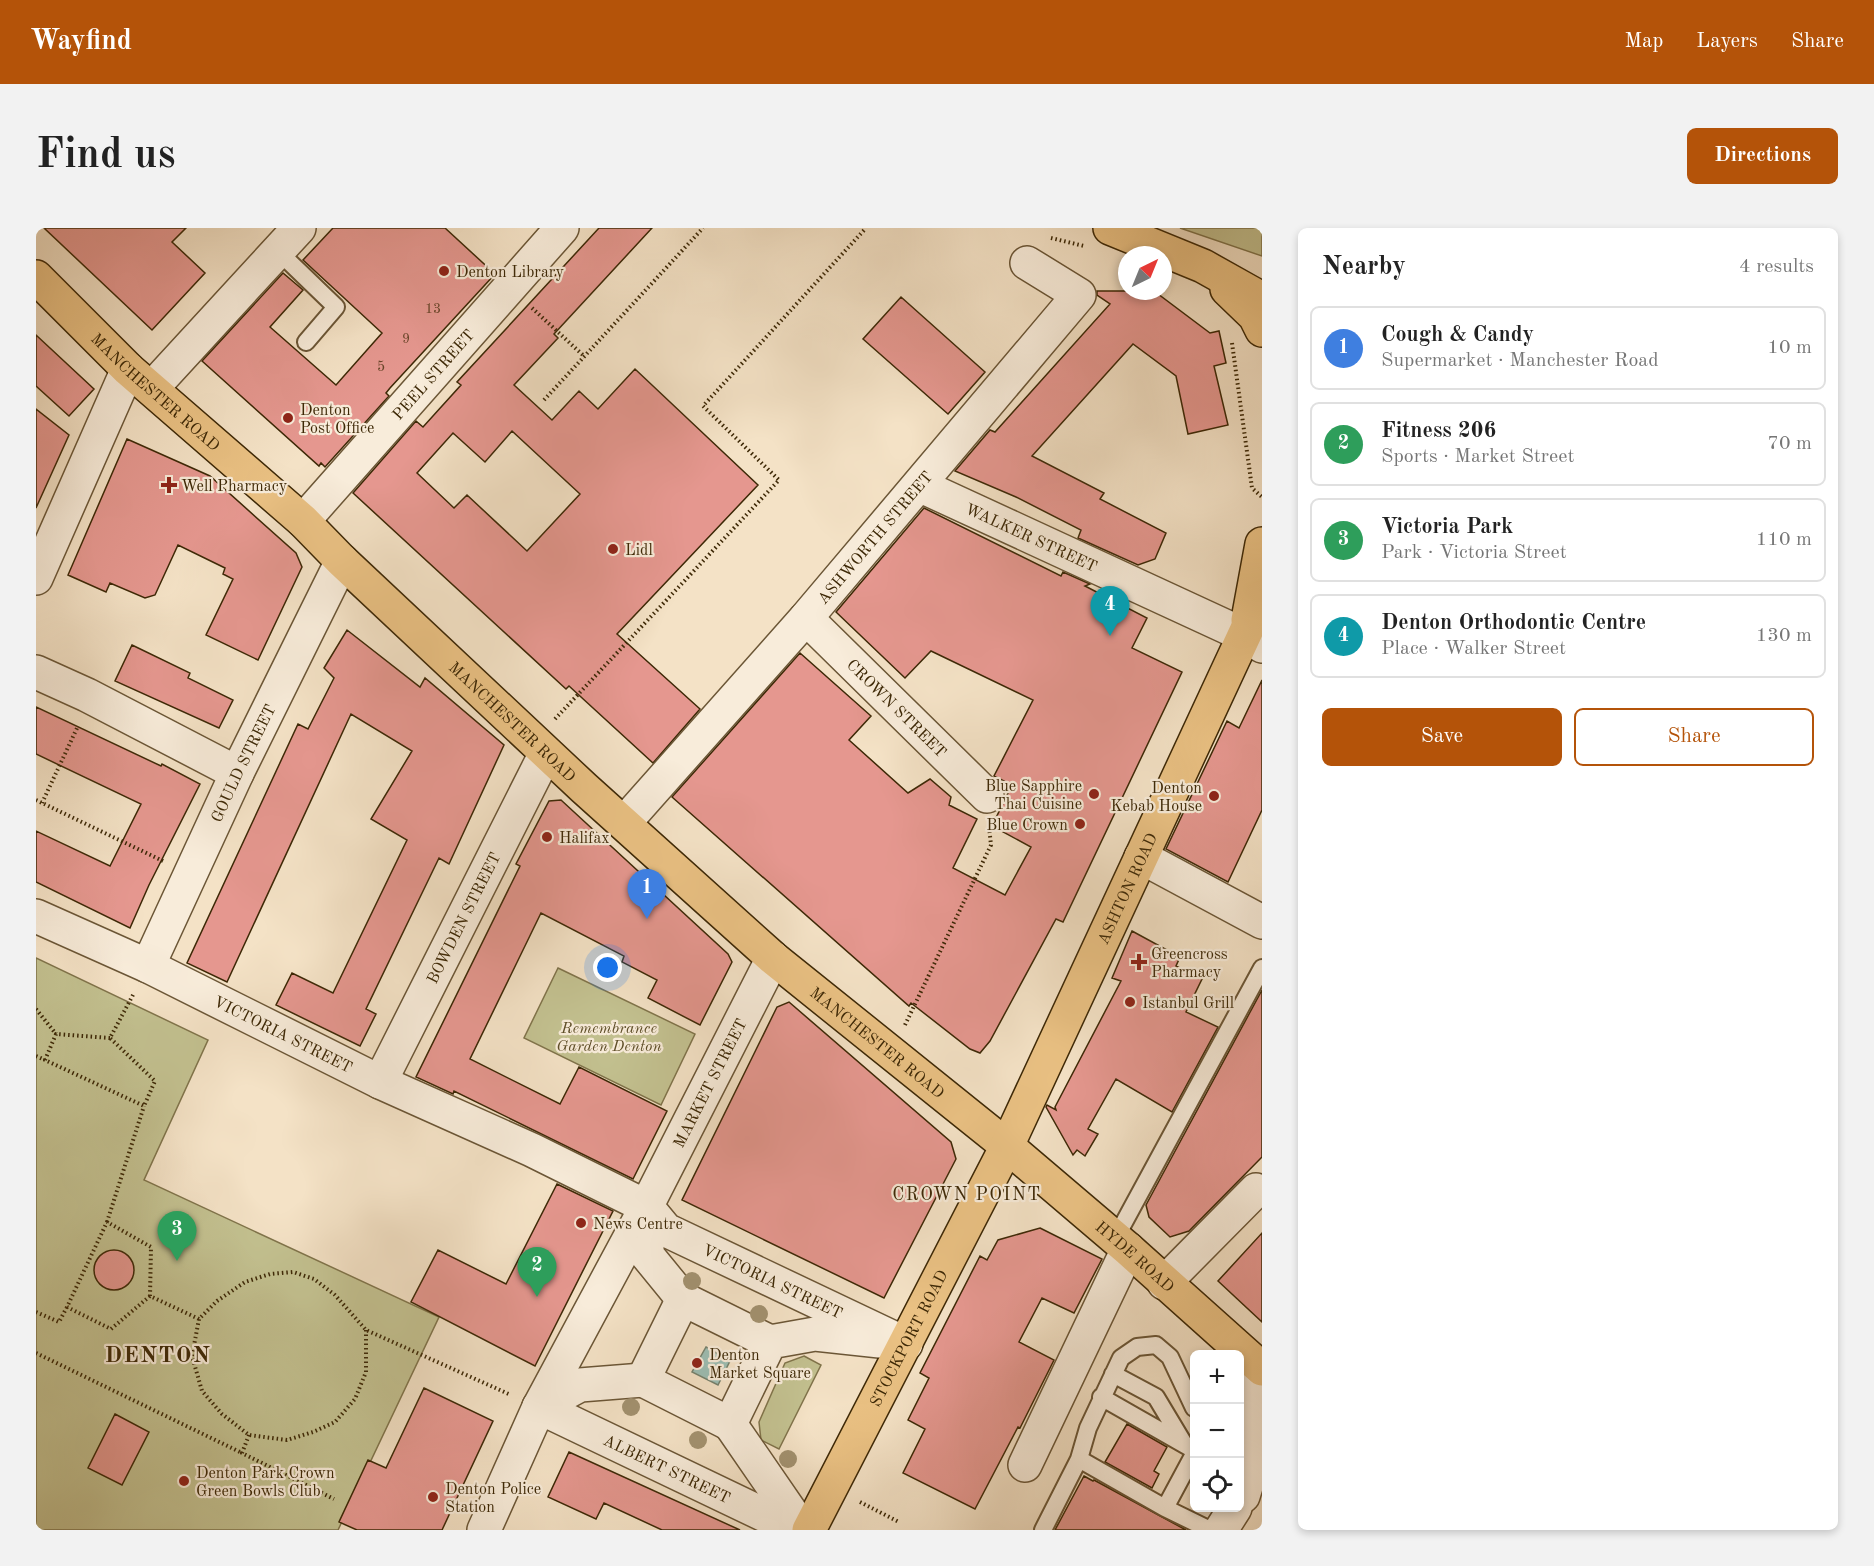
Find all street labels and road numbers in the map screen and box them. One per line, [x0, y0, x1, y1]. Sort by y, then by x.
street label: PEEL STREET [390, 327, 478, 424]
street label: MANCHESTER ROAD [87, 331, 222, 455]
street label: ASHWORTH STREET [815, 469, 936, 608]
street label: WALKER STREET [962, 502, 1099, 576]
street label: CROWN STREET [843, 657, 949, 761]
street label: MANCHESTER ROAD [445, 660, 578, 786]
street label: GOULD STREET [209, 702, 280, 825]
street label: ASHTON ROAD [1096, 831, 1161, 947]
street label: BOWDEN STREET [425, 850, 504, 987]
street label: MANCHESTER ROAD [806, 985, 947, 1102]
street label: VICTORIA STREET [211, 994, 354, 1077]
street label: MARKET STREET [672, 1017, 751, 1151]
street label: HYDE ROAD [1092, 1219, 1176, 1296]
street label: VICTORIA STREET [699, 1243, 844, 1323]
street label: STOCKPORT ROAD [868, 1268, 952, 1410]
street label: ALBERT STREET [600, 1433, 732, 1507]

